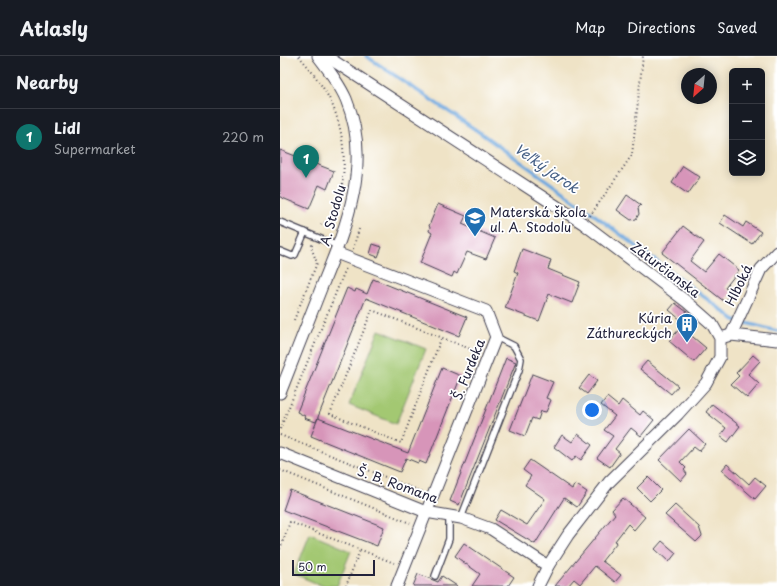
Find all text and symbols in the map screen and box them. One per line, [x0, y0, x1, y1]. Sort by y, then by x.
text: Atlasly [20, 14, 88, 42]
text: Map [575, 17, 605, 38]
text: Directions [627, 17, 695, 38]
text: Saved [717, 17, 757, 38]
north arrow [681, 68, 717, 104]
map controls [729, 68, 765, 176]
button: + [729, 68, 765, 104]
text: Nearby [16, 69, 78, 95]
button: − [729, 104, 765, 140]
text: Lidl [54, 116, 81, 139]
text: 1 [26, 127, 32, 146]
text: 220 m [222, 127, 264, 146]
water label: Veľký jarok [510, 138, 584, 198]
text: Supermarket [54, 139, 136, 158]
button: layers [729, 140, 765, 176]
pin: 1 [293, 145, 319, 178]
street label: A. Stodolu [314, 182, 350, 248]
place label: Materská škola ul. A. Stodolu [490, 202, 587, 236]
school or university icon: Materská škola ul. A. Stodolu [462, 205, 488, 238]
street label: Záturčianska [627, 236, 706, 302]
street label: Hlboká [720, 260, 757, 309]
place label: Kúria Záthureckých [586, 308, 673, 342]
building icon: Kúria Záthureckých [674, 311, 700, 344]
street label: Š. Furdeka [447, 335, 489, 402]
your location [582, 400, 602, 420]
street label: Š. B. Romana [355, 461, 442, 508]
scale bar [292, 558, 375, 577]
text: 50 m [298, 558, 327, 575]

